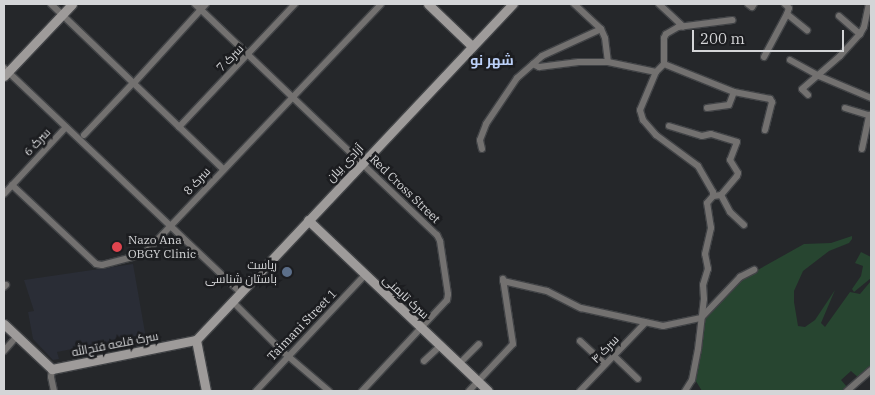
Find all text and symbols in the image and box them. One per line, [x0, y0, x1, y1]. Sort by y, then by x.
scale bar [695, 20, 848, 52]
text: 200 m [700, 29, 745, 48]
street label: سرک 7 [213, 41, 247, 75]
district label: شهر نو [470, 52, 514, 68]
street label: سرک 6 [21, 125, 53, 159]
street label: آزادی بیان [323, 141, 367, 185]
street label: Red Cross Street [367, 152, 443, 226]
street label: سرک 8 [181, 164, 213, 198]
place label: Nazo Ana OBGY Clinic [128, 233, 196, 261]
marker: Nazo Ana OBGY Clinic [110, 240, 124, 254]
place label: ریاست باستان شناسی [205, 258, 277, 286]
marker: ریاست باستان شناسی [281, 266, 293, 278]
street label: سرک تایمنی [380, 272, 432, 322]
street label: Taimani Street 1 [264, 286, 340, 364]
street label: سرک قلعه فتح‌الله [70, 329, 160, 359]
street label: سرک ۴ [588, 332, 622, 366]

